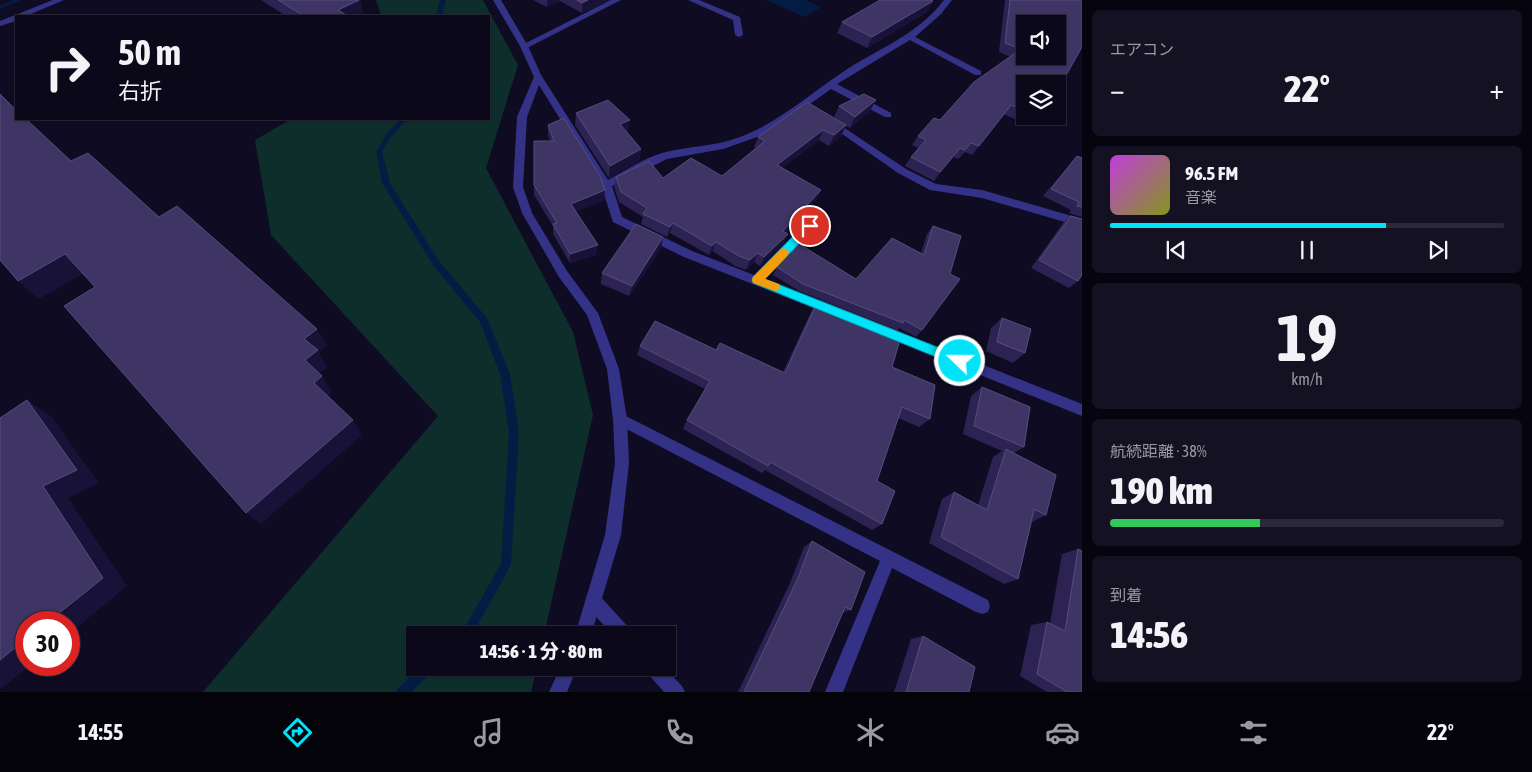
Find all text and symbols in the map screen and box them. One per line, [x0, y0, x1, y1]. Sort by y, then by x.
map controls [1016, 15, 1066, 125]
button: sound [1016, 15, 1066, 65]
text: 50 m [118, 32, 181, 72]
icon: right [35, 35, 100, 100]
text: エアコン [1110, 40, 1174, 58]
text: 22° [1284, 67, 1330, 110]
text: − [1110, 73, 1125, 105]
text: + [1489, 73, 1504, 105]
button: layers [1016, 75, 1066, 125]
text: 右折 [118, 78, 162, 104]
text: 96.5 FM [1185, 162, 1238, 184]
text: 音楽 [1185, 188, 1217, 206]
pin [789, 205, 831, 247]
icon: arrive [796, 212, 824, 240]
icon: previous [1162, 236, 1190, 264]
icon: pause [1293, 236, 1321, 264]
icon: next [1424, 236, 1452, 264]
text: 19 [1276, 300, 1338, 375]
position arrow [933, 334, 985, 386]
text: km/h [1291, 370, 1323, 388]
text: 航続距離 · 38% [1110, 442, 1207, 460]
text: 190 km [1110, 469, 1213, 512]
text: 到着 [1110, 586, 1142, 604]
speed limit sign: 30 [15, 611, 80, 676]
text: 14:56 [1110, 613, 1188, 656]
text: 14:56 · 1 分 · 80 m [480, 640, 602, 662]
icon: directions [280, 715, 315, 750]
icon: music [471, 715, 506, 750]
icon: phone [662, 715, 697, 750]
icon: climate [853, 715, 888, 750]
icon: car [1045, 715, 1080, 750]
icon: filters [1236, 715, 1271, 750]
text: 14:55 [78, 719, 123, 745]
text: 22° [1427, 719, 1454, 745]

